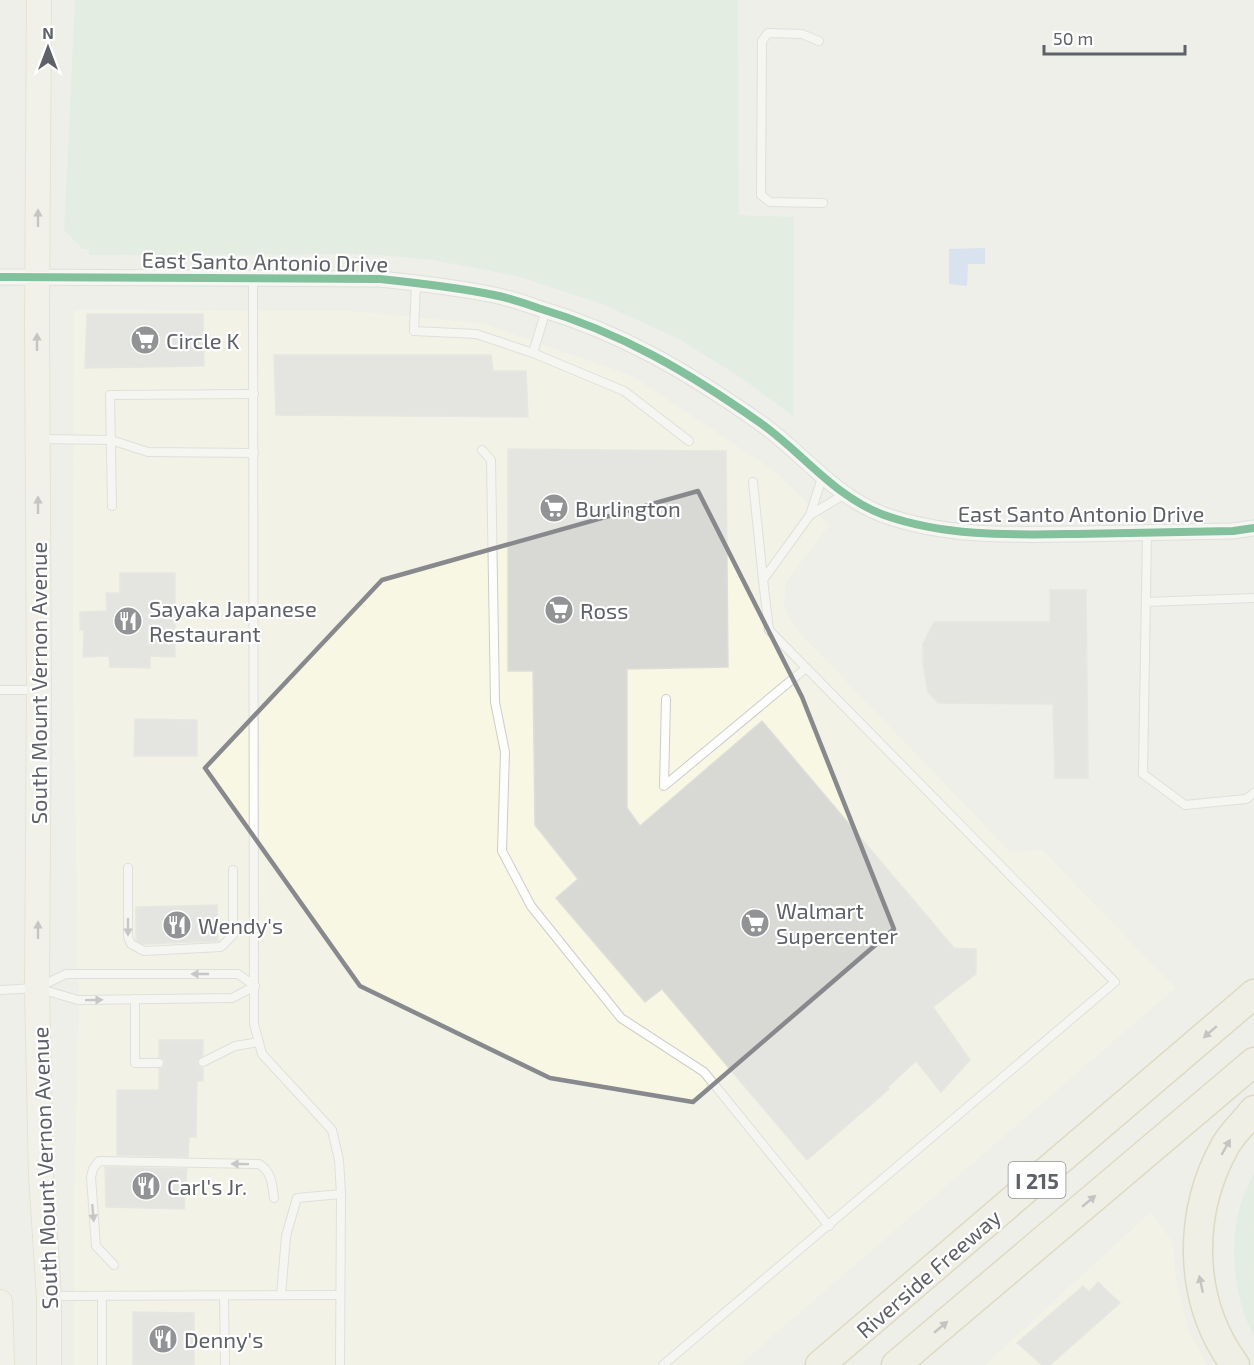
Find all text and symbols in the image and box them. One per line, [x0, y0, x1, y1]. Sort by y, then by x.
north arrow [18, 18, 78, 78]
scale bar [1044, 18, 1185, 56]
text: N [42, 23, 54, 42]
text: 50 m [1053, 27, 1093, 49]
one-way arrow [33, 209, 43, 228]
street label: East Santo Antonio Drive [142, 246, 388, 276]
supermarket icon: Circle K [129, 324, 161, 356]
place label: Circle K [166, 327, 240, 353]
one-way arrow [32, 333, 42, 352]
supermarket icon: Burlington [538, 492, 570, 524]
place label: Burlington [575, 495, 681, 521]
one-way arrow [33, 496, 42, 515]
street label: East Santo Antonio Drive [958, 500, 1204, 526]
street label: South Mount Vernon Avenue [25, 542, 51, 824]
supermarket icon: Ross [543, 594, 575, 626]
place label: Sayaka Japanese Restaurant [149, 595, 317, 646]
place label: Ross [580, 597, 628, 623]
restaurant icon: Sayaka Japanese Restaurant [112, 605, 144, 637]
place label: Walmart Supercenter [776, 897, 898, 948]
supermarket icon: Walmart Supercenter [739, 907, 771, 939]
restaurant icon: Wendy's [161, 909, 193, 941]
place label: Wendy's [198, 912, 283, 938]
one-way arrow [123, 917, 133, 936]
one-way arrow [33, 920, 43, 939]
one-way arrow [191, 969, 210, 979]
one-way arrow [84, 995, 103, 1005]
street label: South Mount Vernon Avenue [26, 1026, 62, 1310]
one-way arrow [1202, 1026, 1218, 1039]
one-way arrow [1220, 1139, 1231, 1155]
one-way arrow [231, 1159, 250, 1168]
road number: I 215 [1008, 1162, 1066, 1198]
restaurant icon: Carl's Jr. [130, 1170, 162, 1202]
place label: Carl's Jr. [167, 1173, 247, 1199]
one-way arrow [1081, 1195, 1096, 1208]
one-way arrow [88, 1203, 98, 1222]
street label: Riverside Freeway [851, 1203, 1006, 1343]
one-way arrow [1196, 1274, 1205, 1293]
one-way arrow [933, 1321, 948, 1334]
restaurant icon: Denny's [147, 1323, 179, 1355]
place label: Denny's [184, 1326, 263, 1352]

